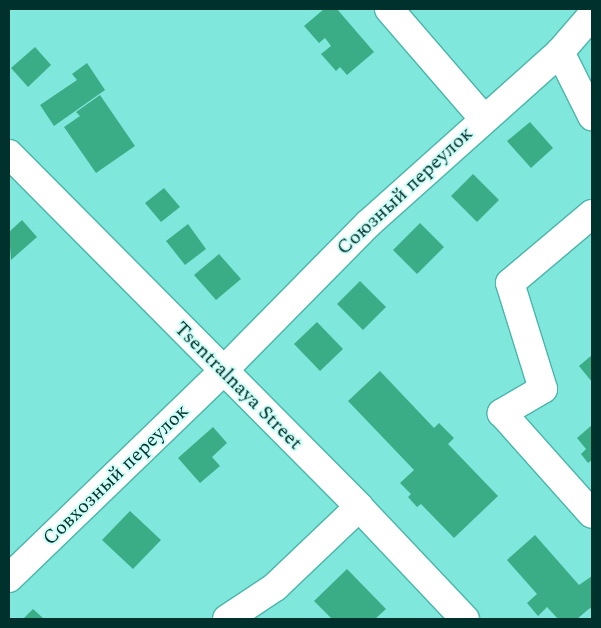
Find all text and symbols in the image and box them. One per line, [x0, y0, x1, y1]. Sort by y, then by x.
street label: Союзный переулок [332, 122, 478, 260]
street label: Tsentralnaya Street [169, 317, 307, 455]
street label: Совхозный переулок [38, 399, 194, 551]

